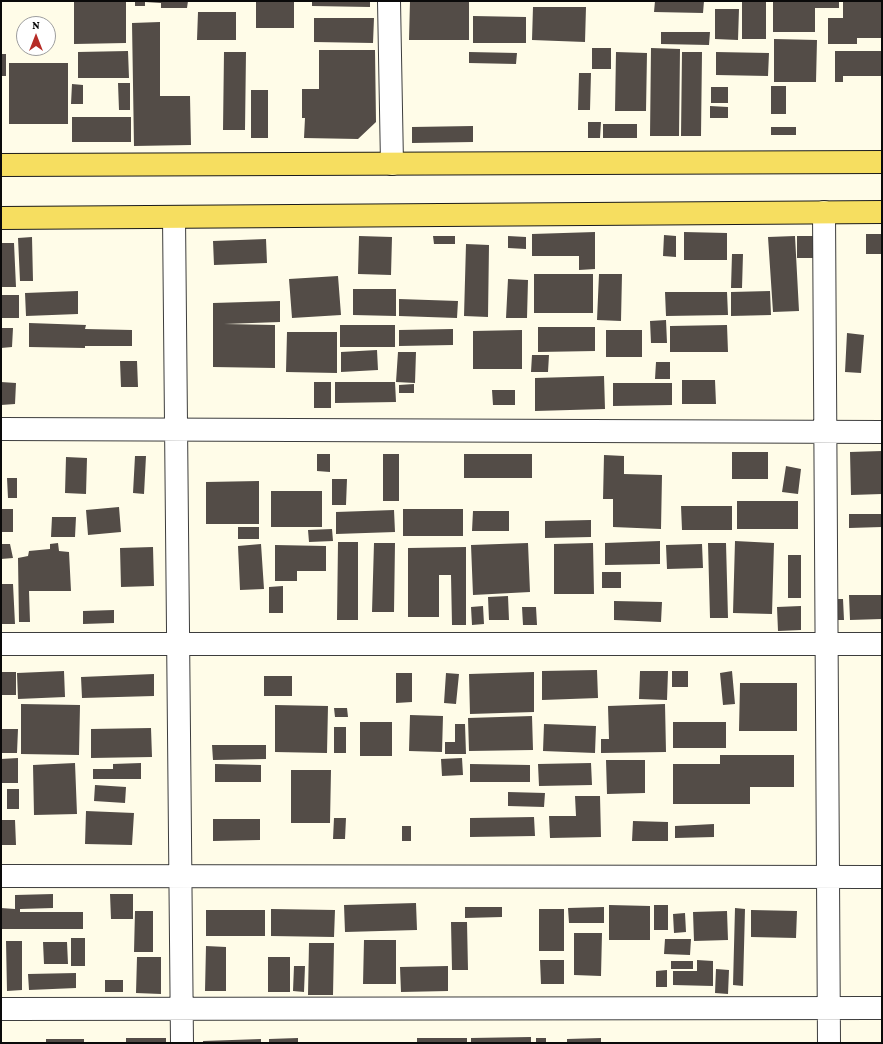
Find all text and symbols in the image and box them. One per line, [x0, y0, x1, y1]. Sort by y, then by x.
north arrow [16, 16, 56, 56]
text: N [32, 19, 40, 31]

